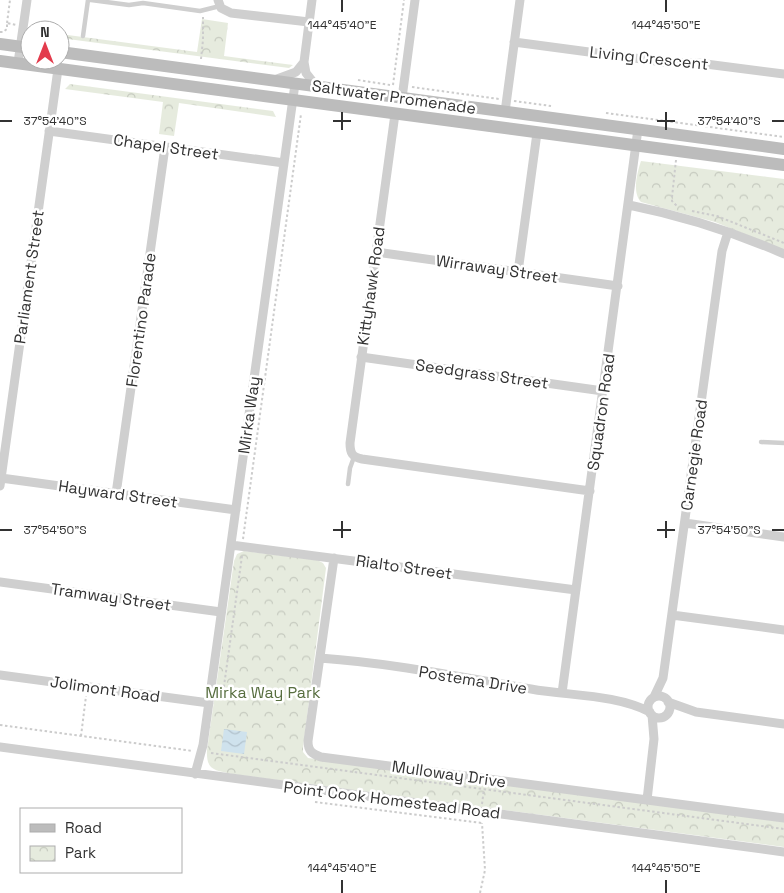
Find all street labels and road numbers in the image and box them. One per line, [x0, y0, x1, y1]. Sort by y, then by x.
street label: Living Crescent [589, 41, 709, 75]
street label: Saltwater Promenade [311, 75, 477, 119]
street label: Chapel Street [112, 129, 220, 165]
street label: Parliament Street [9, 209, 49, 345]
street label: Kittyhawk Road [352, 225, 390, 347]
street label: Wirraway Street [435, 250, 559, 288]
street label: Florentino Parade [121, 251, 161, 389]
street label: Squadron Road [582, 352, 620, 472]
street label: Seedgrass Street [414, 354, 550, 394]
street label: Mirka Way [233, 375, 265, 455]
street label: Carnegie Road [676, 398, 712, 512]
street label: Hayward Street [57, 475, 179, 513]
street label: Rialto Street [354, 550, 454, 584]
street label: Tramway Street [49, 578, 173, 616]
street label: Postema Drive [417, 661, 529, 699]
street label: Jolimont Road [49, 671, 161, 707]
street label: Mulloway Drive [391, 756, 507, 792]
street label: Point Cook Homestead Road [282, 776, 502, 824]

